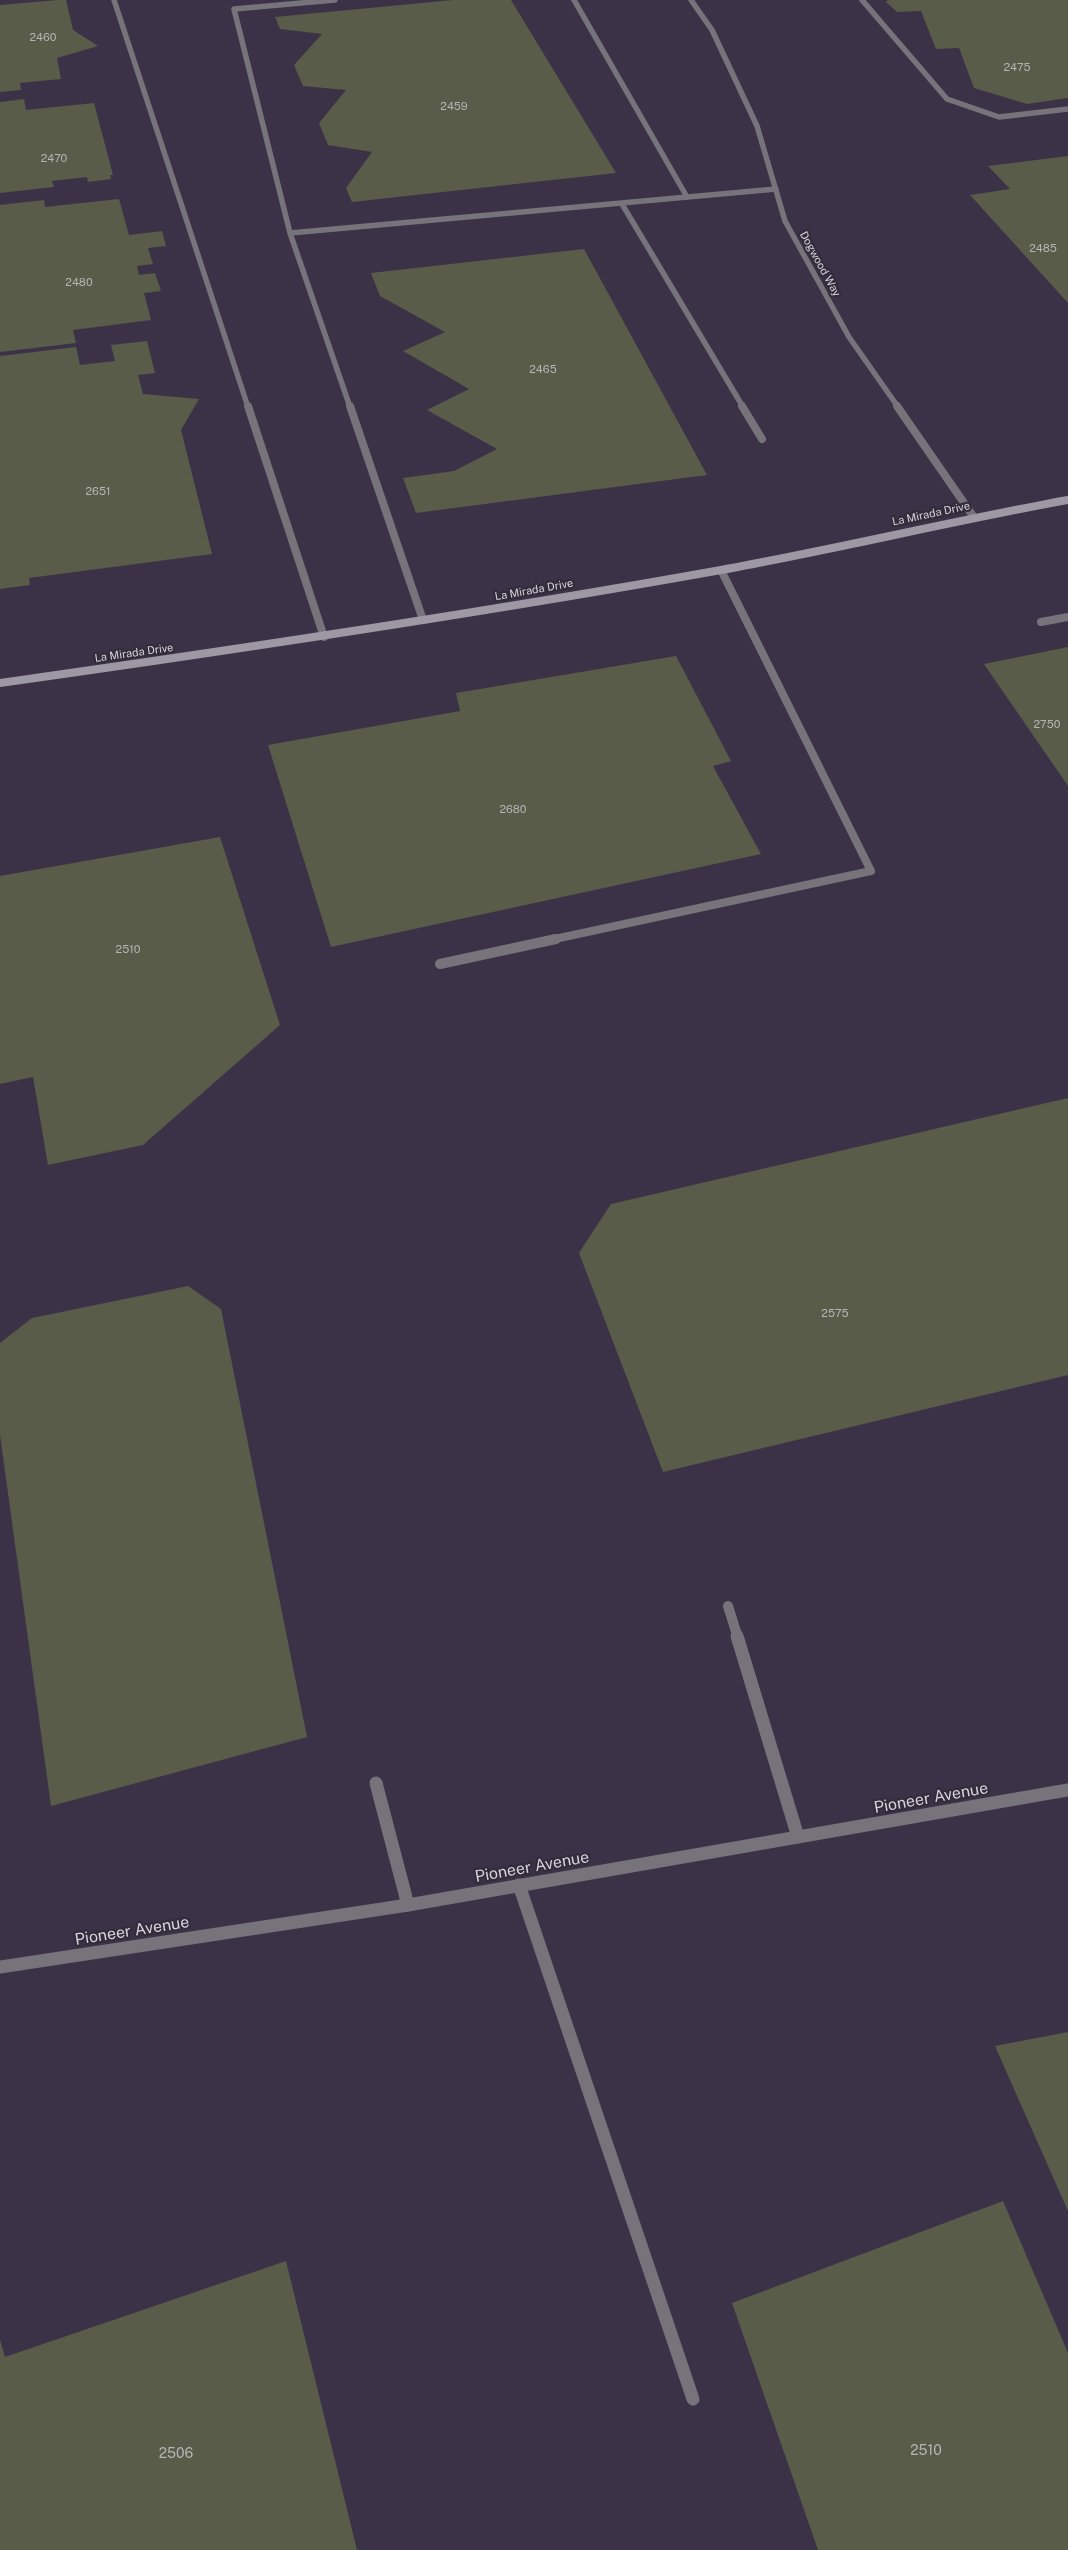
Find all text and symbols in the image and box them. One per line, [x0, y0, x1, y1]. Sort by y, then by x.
house number: 2460 [30, 31, 56, 45]
house number: 2475 [1003, 61, 1031, 75]
house number: 2459 [440, 100, 468, 114]
house number: 2470 [41, 152, 67, 166]
street label: Dogwood Way [797, 229, 843, 299]
house number: 2485 [1029, 242, 1057, 256]
house number: 2480 [65, 276, 93, 290]
house number: 2465 [529, 363, 557, 377]
house number: 2651 [86, 485, 110, 499]
street label: La Mirada Drive [891, 499, 971, 529]
street label: La Mirada Drive [494, 577, 574, 603]
street label: La Mirada Drive [94, 641, 174, 665]
house number: 2750 [1034, 718, 1060, 732]
house number: 2680 [499, 803, 527, 817]
house number: 2510 [116, 943, 140, 957]
house number: 2575 [821, 1307, 849, 1321]
street label: Pioneer Avenue [872, 1779, 990, 1817]
street label: Pioneer Avenue [473, 1848, 591, 1886]
street label: Pioneer Avenue [73, 1912, 191, 1950]
house number: 2510 [910, 2443, 942, 2459]
house number: 2506 [159, 2446, 193, 2462]

